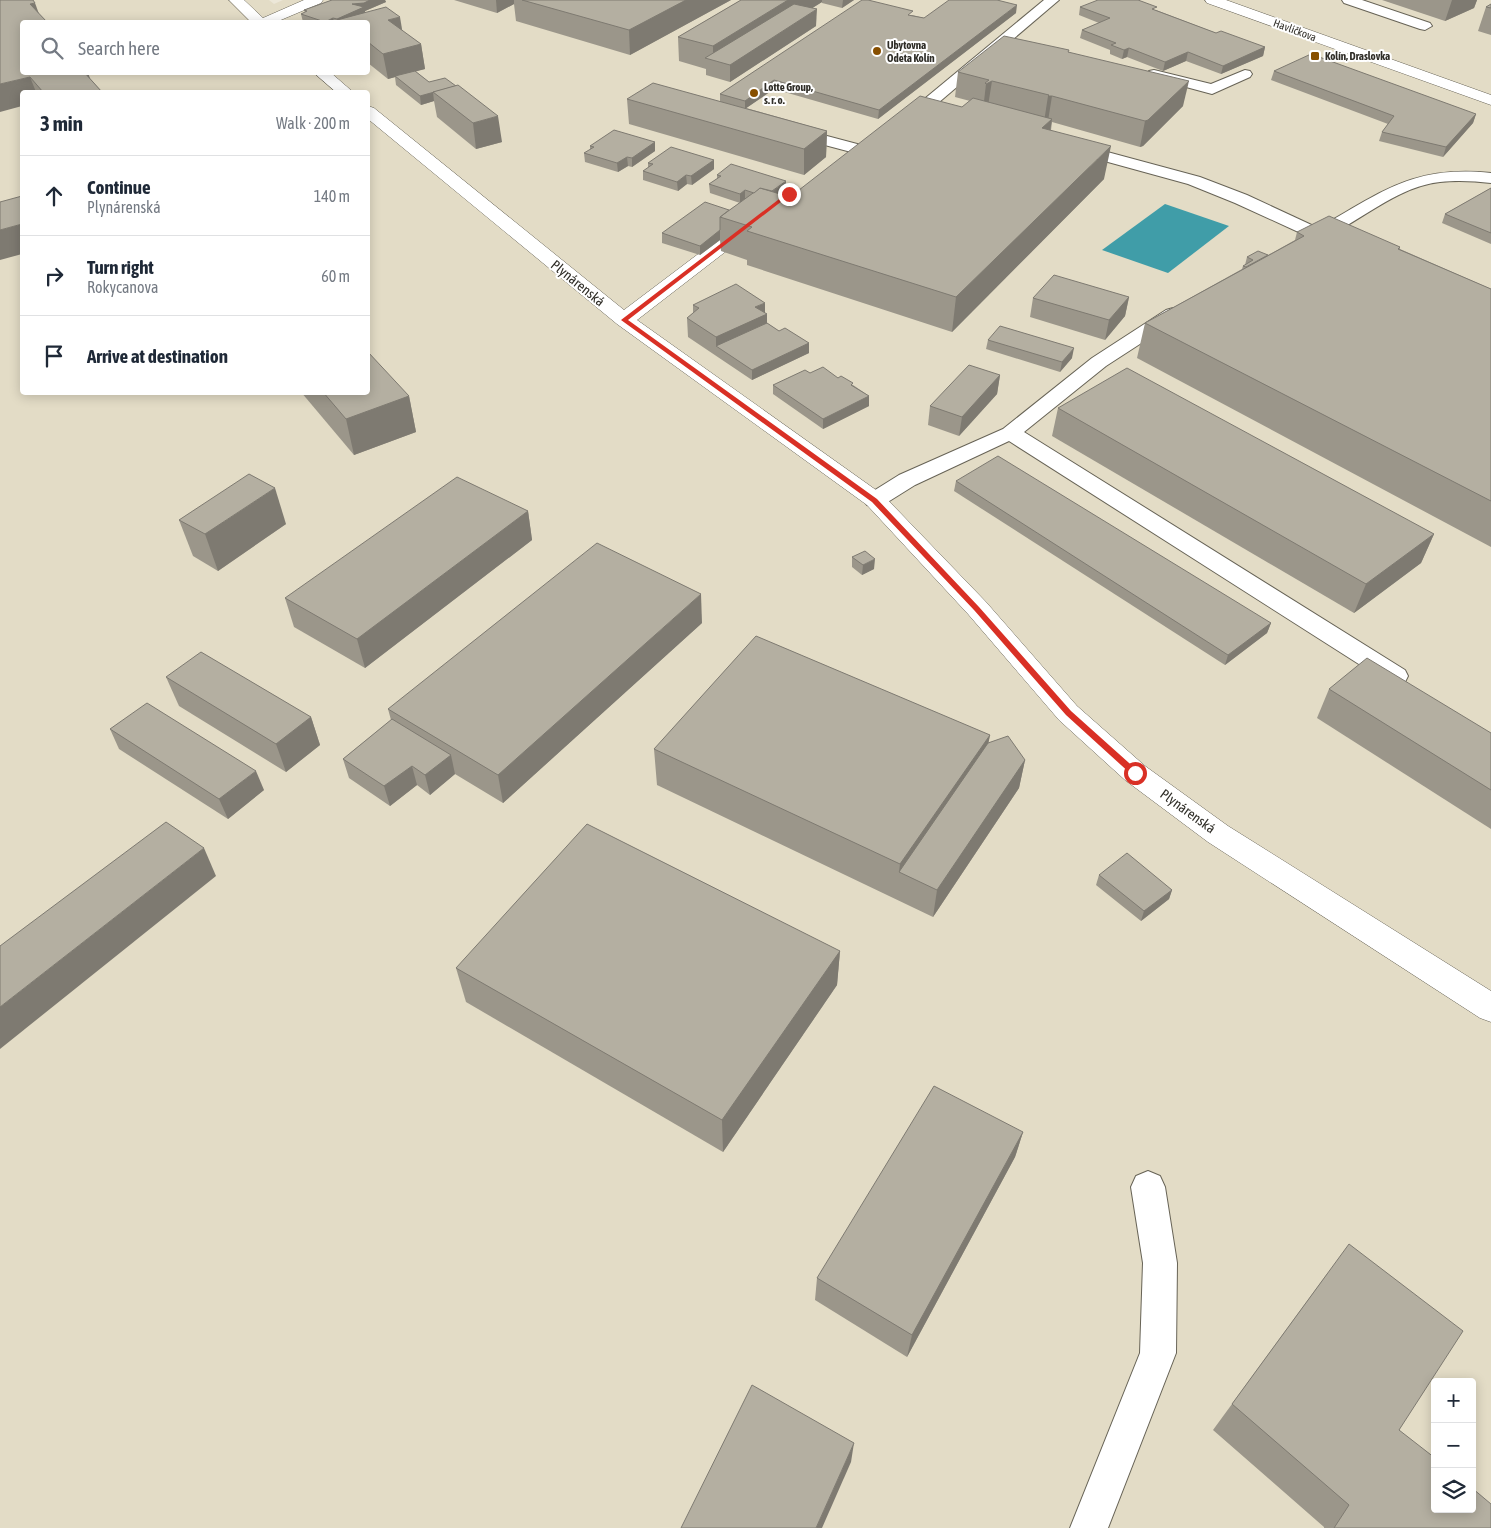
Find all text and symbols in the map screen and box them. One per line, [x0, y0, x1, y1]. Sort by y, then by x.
street label: Havlíčkova [1272, 17, 1318, 43]
search box [20, 20, 370, 75]
icon: search [38, 34, 66, 62]
text: Search here [78, 37, 160, 59]
place label: Ubytovna Odeta Kolín [887, 39, 935, 64]
marker: Ubytovna Odeta Kolín [871, 45, 883, 57]
marker: Kolín, Draslovka [1309, 50, 1321, 62]
place label: Kolín, Draslovka [1325, 50, 1390, 62]
place label: Lotte Group, s. r. o. [764, 81, 813, 106]
marker: Lotte Group, s. r. o. [748, 87, 760, 99]
text: 3 min [40, 111, 83, 135]
text: Walk · 200 m [276, 114, 350, 132]
text: Continue [87, 176, 151, 198]
icon: ahead [40, 182, 68, 210]
route end [778, 183, 801, 206]
text: 140 m [314, 187, 350, 205]
text: Plynárenská [87, 198, 161, 216]
text: Turn right [87, 256, 154, 278]
street label: Plynárenská [548, 257, 608, 309]
icon: right [40, 262, 68, 290]
text: 60 m [321, 267, 350, 285]
text: Rokycanova [87, 278, 158, 296]
icon: arrive [40, 342, 68, 370]
text: Arrive at destination [87, 345, 228, 367]
route start [1124, 762, 1147, 785]
street label: Plynárenská [1157, 786, 1219, 836]
map controls [1431, 1378, 1476, 1513]
button: + [1431, 1378, 1476, 1423]
button: − [1431, 1423, 1476, 1468]
button: layers [1431, 1468, 1476, 1513]

